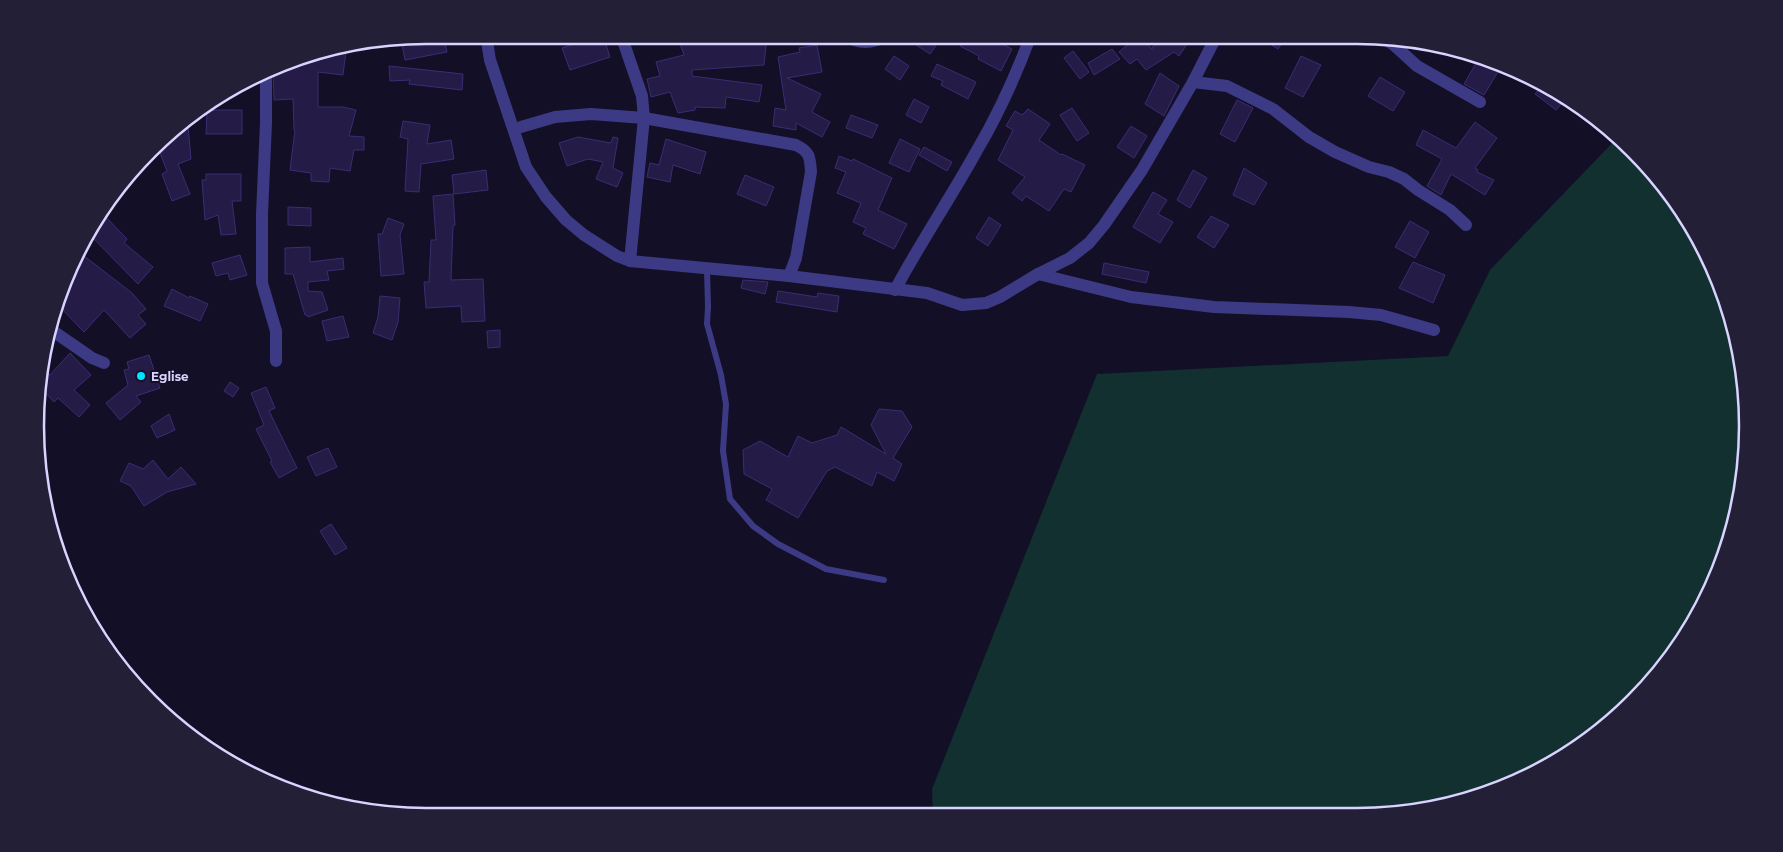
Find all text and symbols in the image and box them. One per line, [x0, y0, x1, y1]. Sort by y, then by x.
place label: Eglise [151, 369, 189, 384]
marker: Eglise [135, 370, 147, 382]

